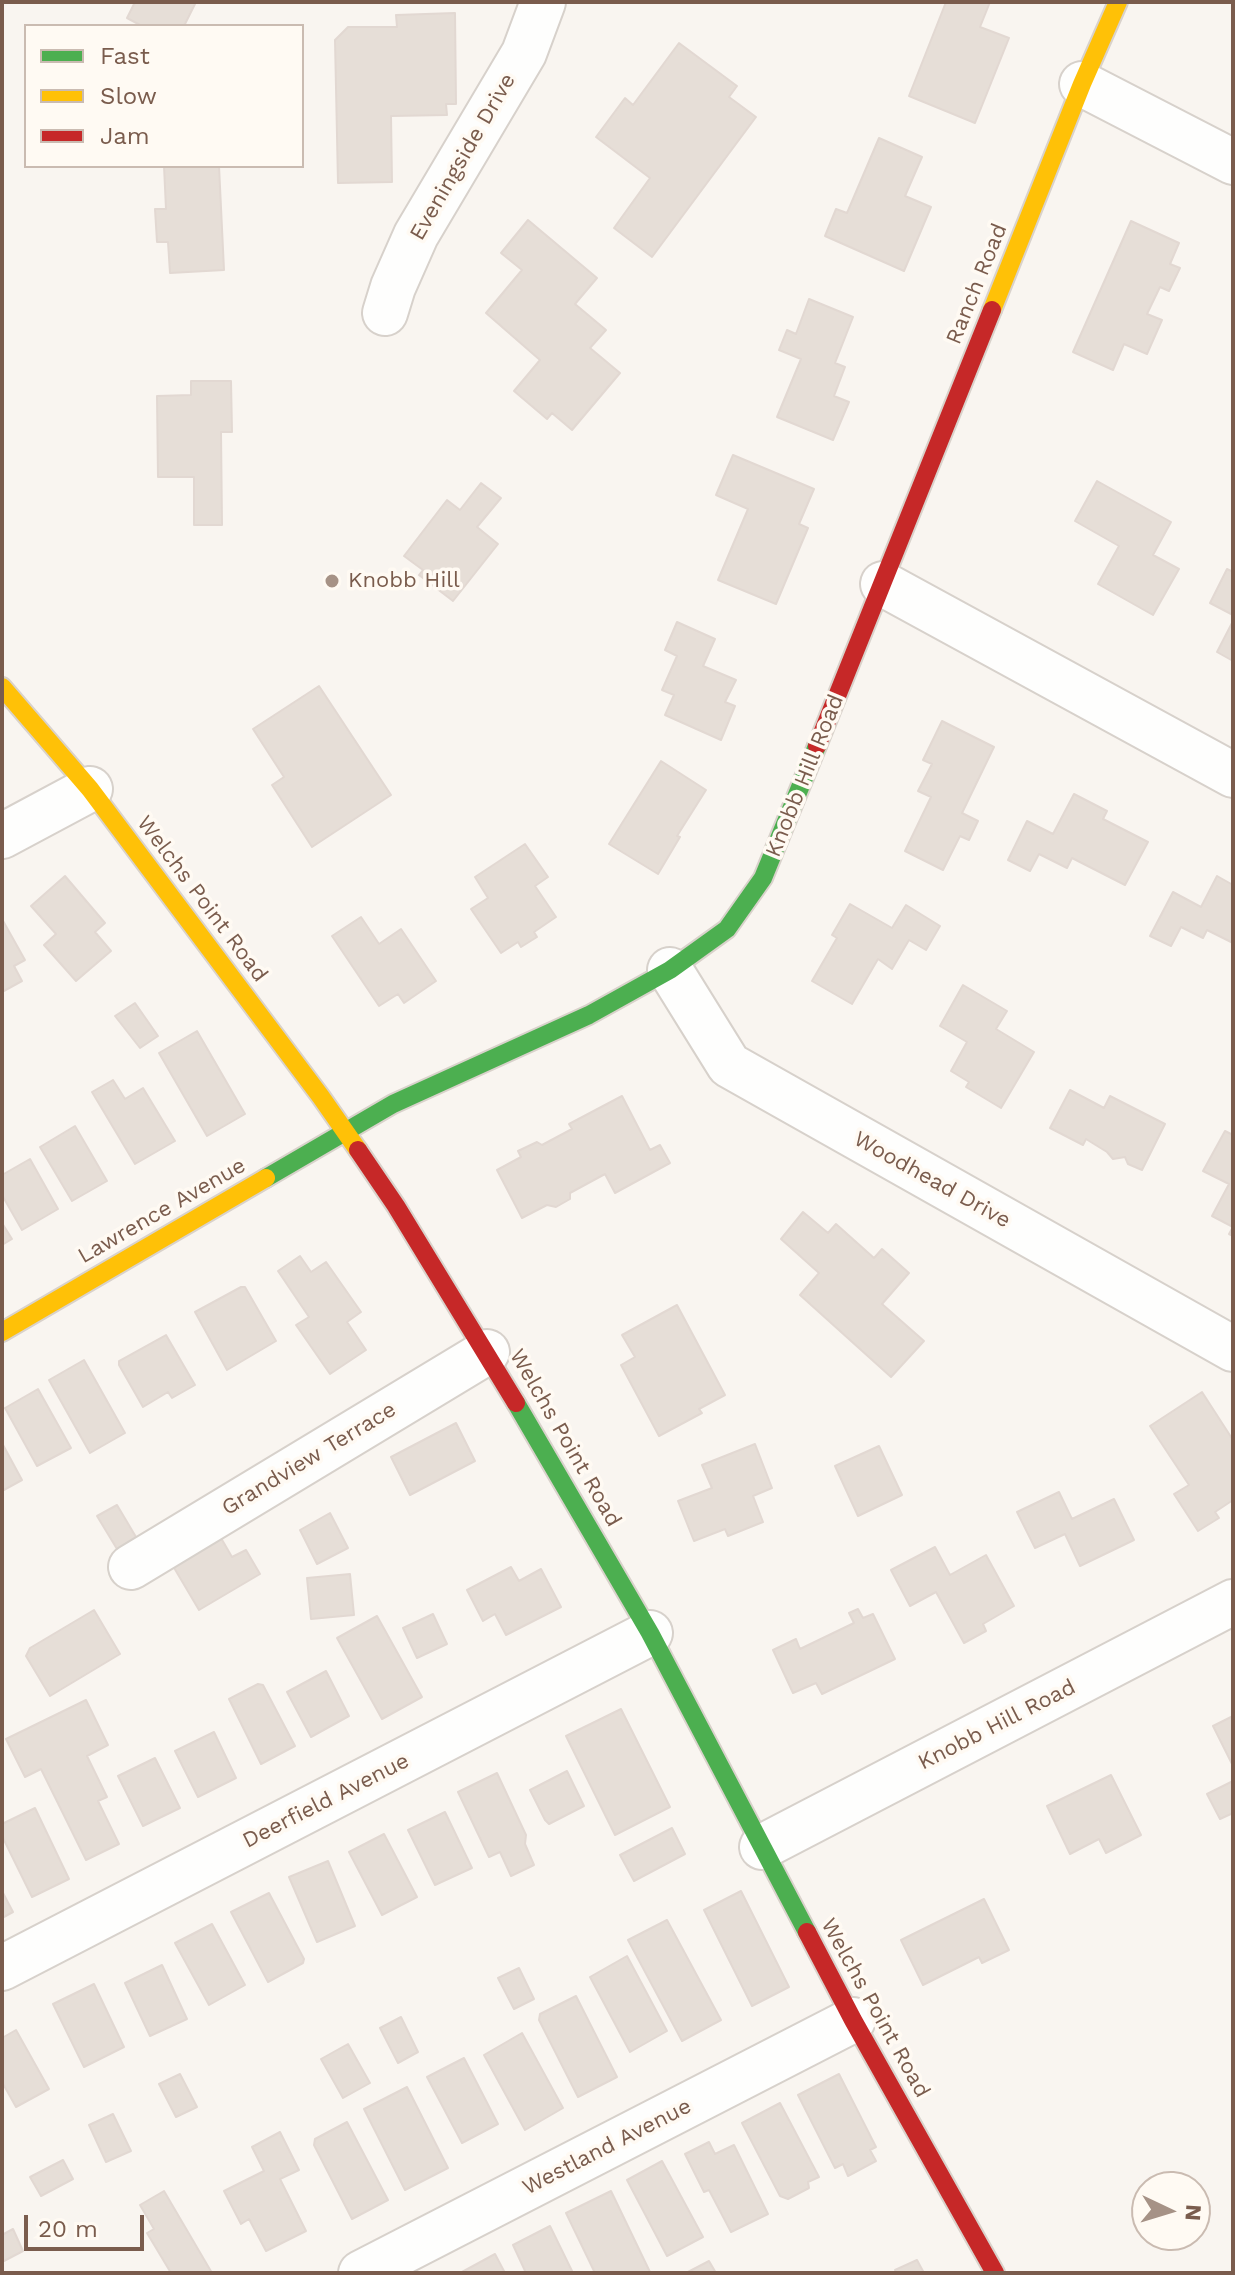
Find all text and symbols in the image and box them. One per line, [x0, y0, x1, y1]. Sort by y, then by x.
legend [24, 24, 304, 168]
text: Fast [100, 42, 150, 70]
street label: Eveningside Drive [404, 69, 522, 245]
text: Slow [100, 82, 157, 110]
text: Jam [100, 122, 150, 150]
street label: Ranch Road [941, 220, 1013, 348]
place label: Knobb Hill [348, 568, 460, 594]
marker: Knobb Hill [323, 572, 341, 590]
street label: Knobb Hill Road [760, 691, 850, 861]
street label: Welchs Point Road [131, 811, 273, 987]
street label: Woodhead Drive [849, 1126, 1015, 1234]
street label: Lawrence Avenue [74, 1152, 250, 1270]
street label: Welchs Point Road [503, 1344, 627, 1532]
street label: Grandview Terrace [217, 1397, 401, 1521]
street label: Knobb Hill Road [914, 1674, 1080, 1776]
street label: Deerfield Avenue [238, 1748, 414, 1854]
street label: Welchs Point Road [815, 1914, 935, 2102]
street label: Westland Avenue [518, 2093, 696, 2201]
north arrow [1131, 2171, 1211, 2251]
scale bar [28, 2199, 148, 2249]
text: N [1180, 2204, 1206, 2222]
text: 20 m [38, 2215, 98, 2243]

